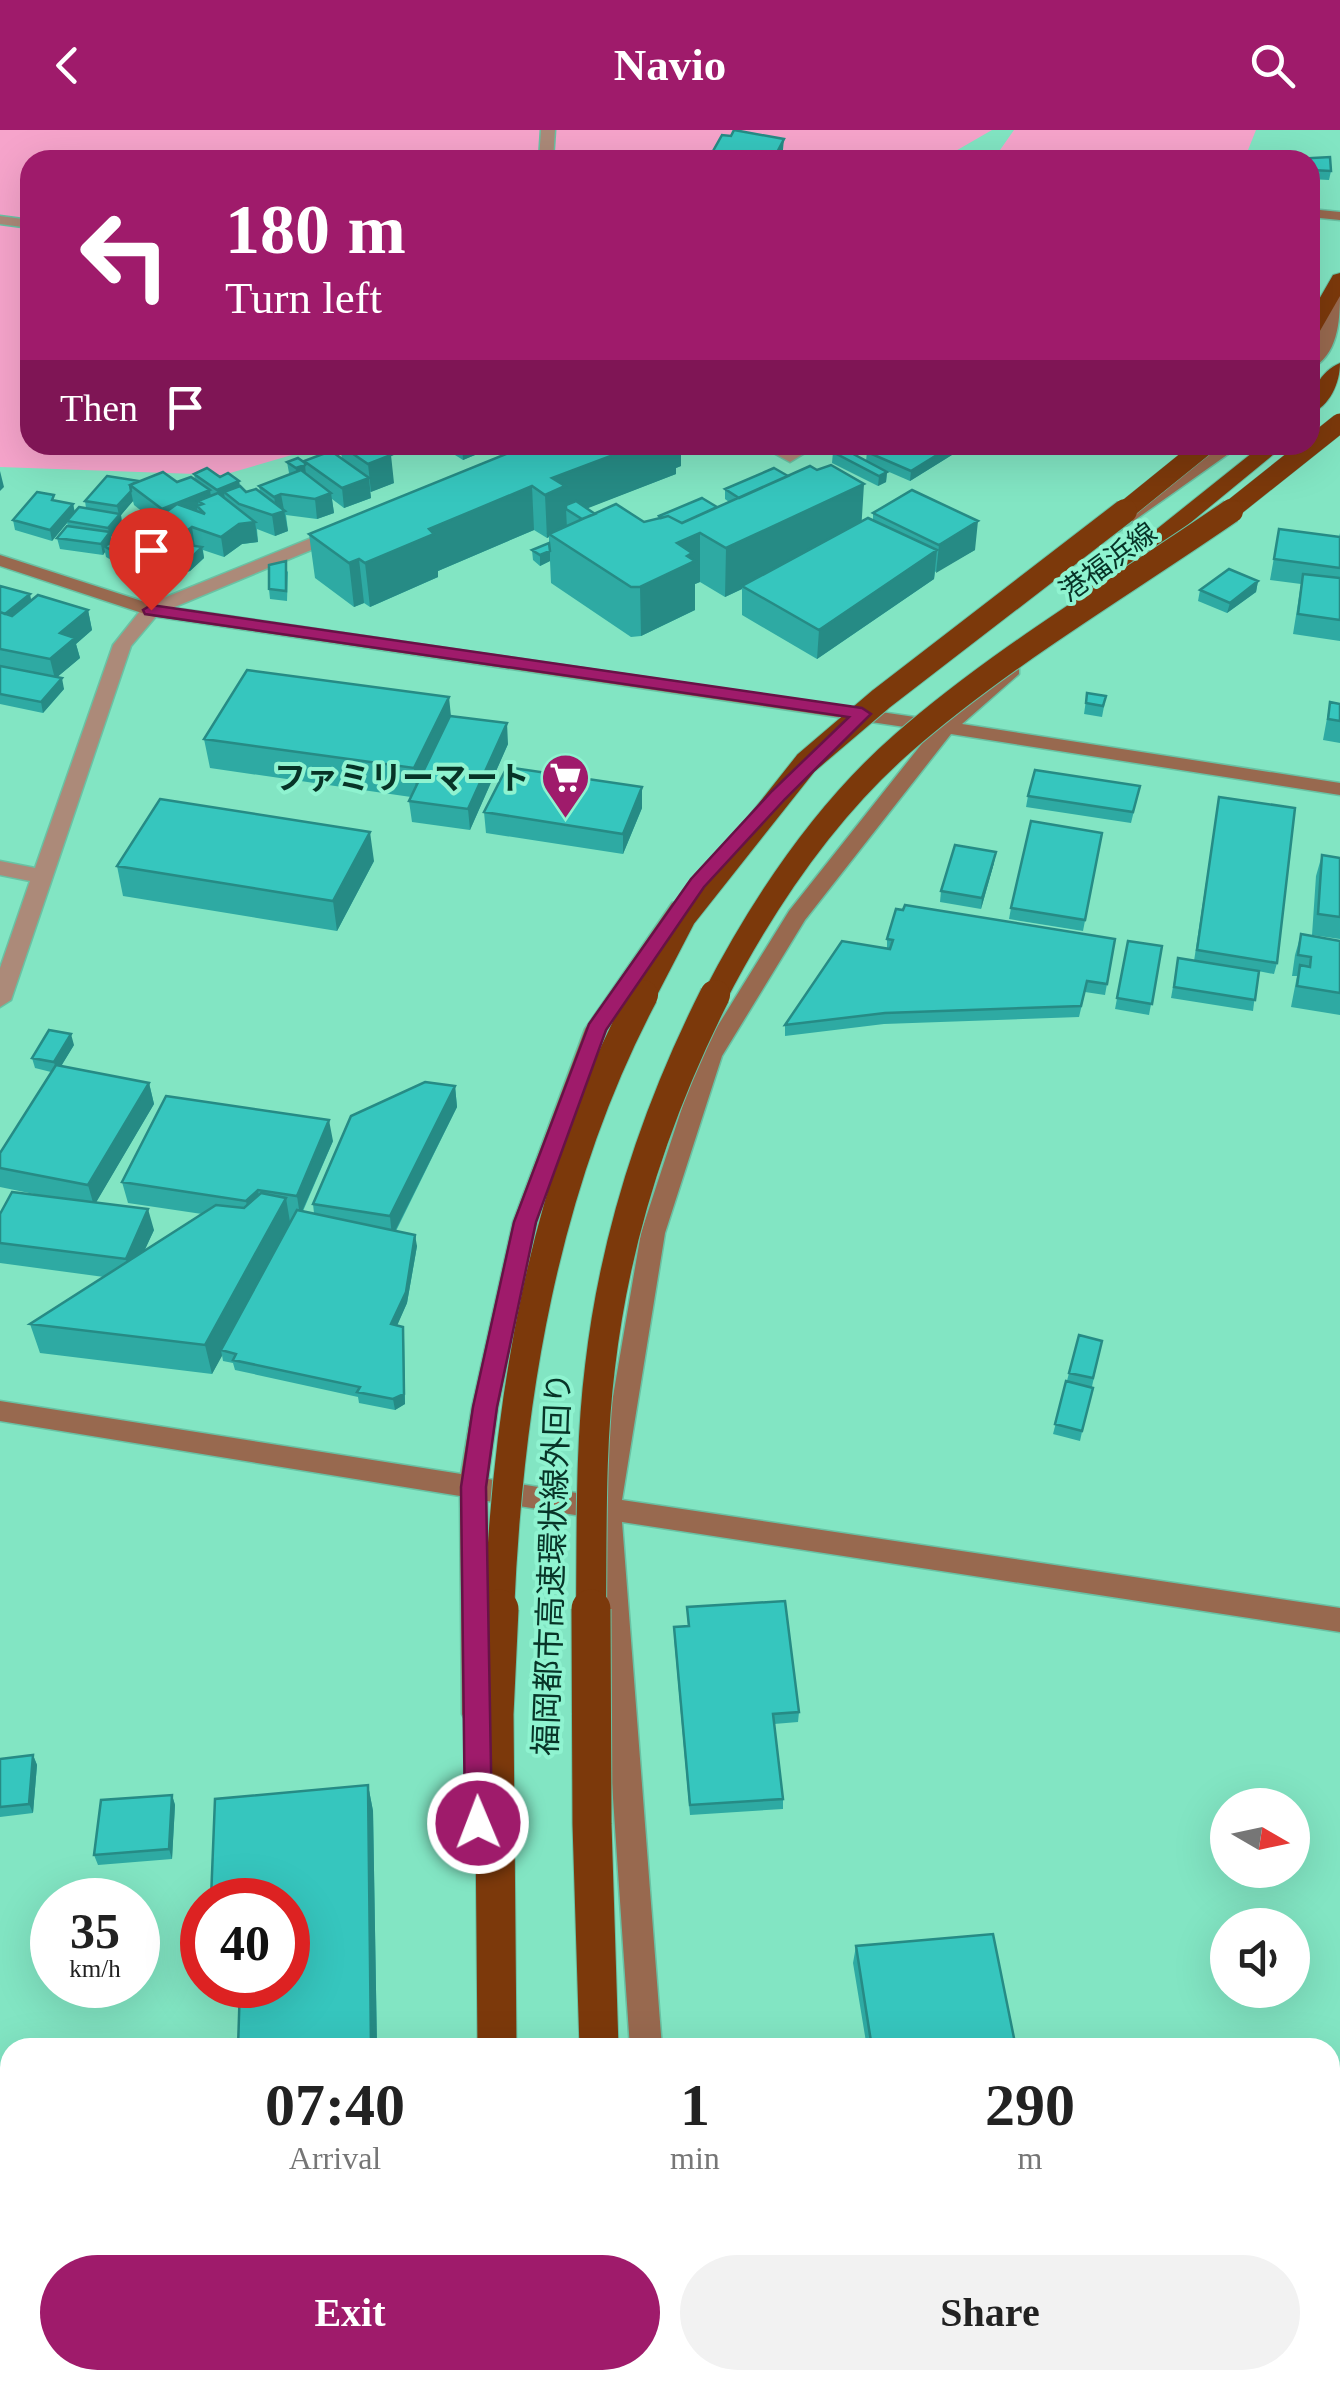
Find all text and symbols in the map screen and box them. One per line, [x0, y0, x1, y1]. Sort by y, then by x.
icon: back [40, 38, 95, 93]
icon: search [1245, 38, 1300, 93]
text: Navio [614, 40, 726, 90]
icon: left [60, 190, 190, 320]
text: 180 m [225, 191, 406, 268]
text: Turn left [225, 273, 382, 323]
icon: arrive [158, 380, 213, 435]
text: Then [60, 387, 138, 429]
pin [109, 508, 194, 611]
street label: 港福浜線 [1054, 517, 1162, 607]
icon: arrive [124, 523, 179, 578]
supermarket icon: ファミリーマート [539, 752, 591, 820]
place label: ファミリーマート [274, 760, 530, 796]
street label: 福岡都市高速環状線外回り [527, 1371, 577, 1757]
position arrow [426, 1771, 530, 1875]
north arrow [1210, 1788, 1310, 1888]
map controls [1210, 1788, 1310, 2008]
speed limit sign: 40 [180, 1878, 310, 2008]
text: 35 [70, 1903, 120, 1959]
button: sound [1210, 1908, 1310, 2008]
text: km/h [69, 1955, 121, 1982]
text: 07:40 [265, 2072, 405, 2138]
text: 1 [680, 2072, 710, 2138]
text: 290 [985, 2072, 1075, 2138]
text: Arrival [289, 2140, 381, 2176]
text: min [670, 2140, 720, 2176]
text: m [1017, 2140, 1042, 2176]
button: Exit [40, 2255, 660, 2370]
button: Share [680, 2255, 1300, 2370]

